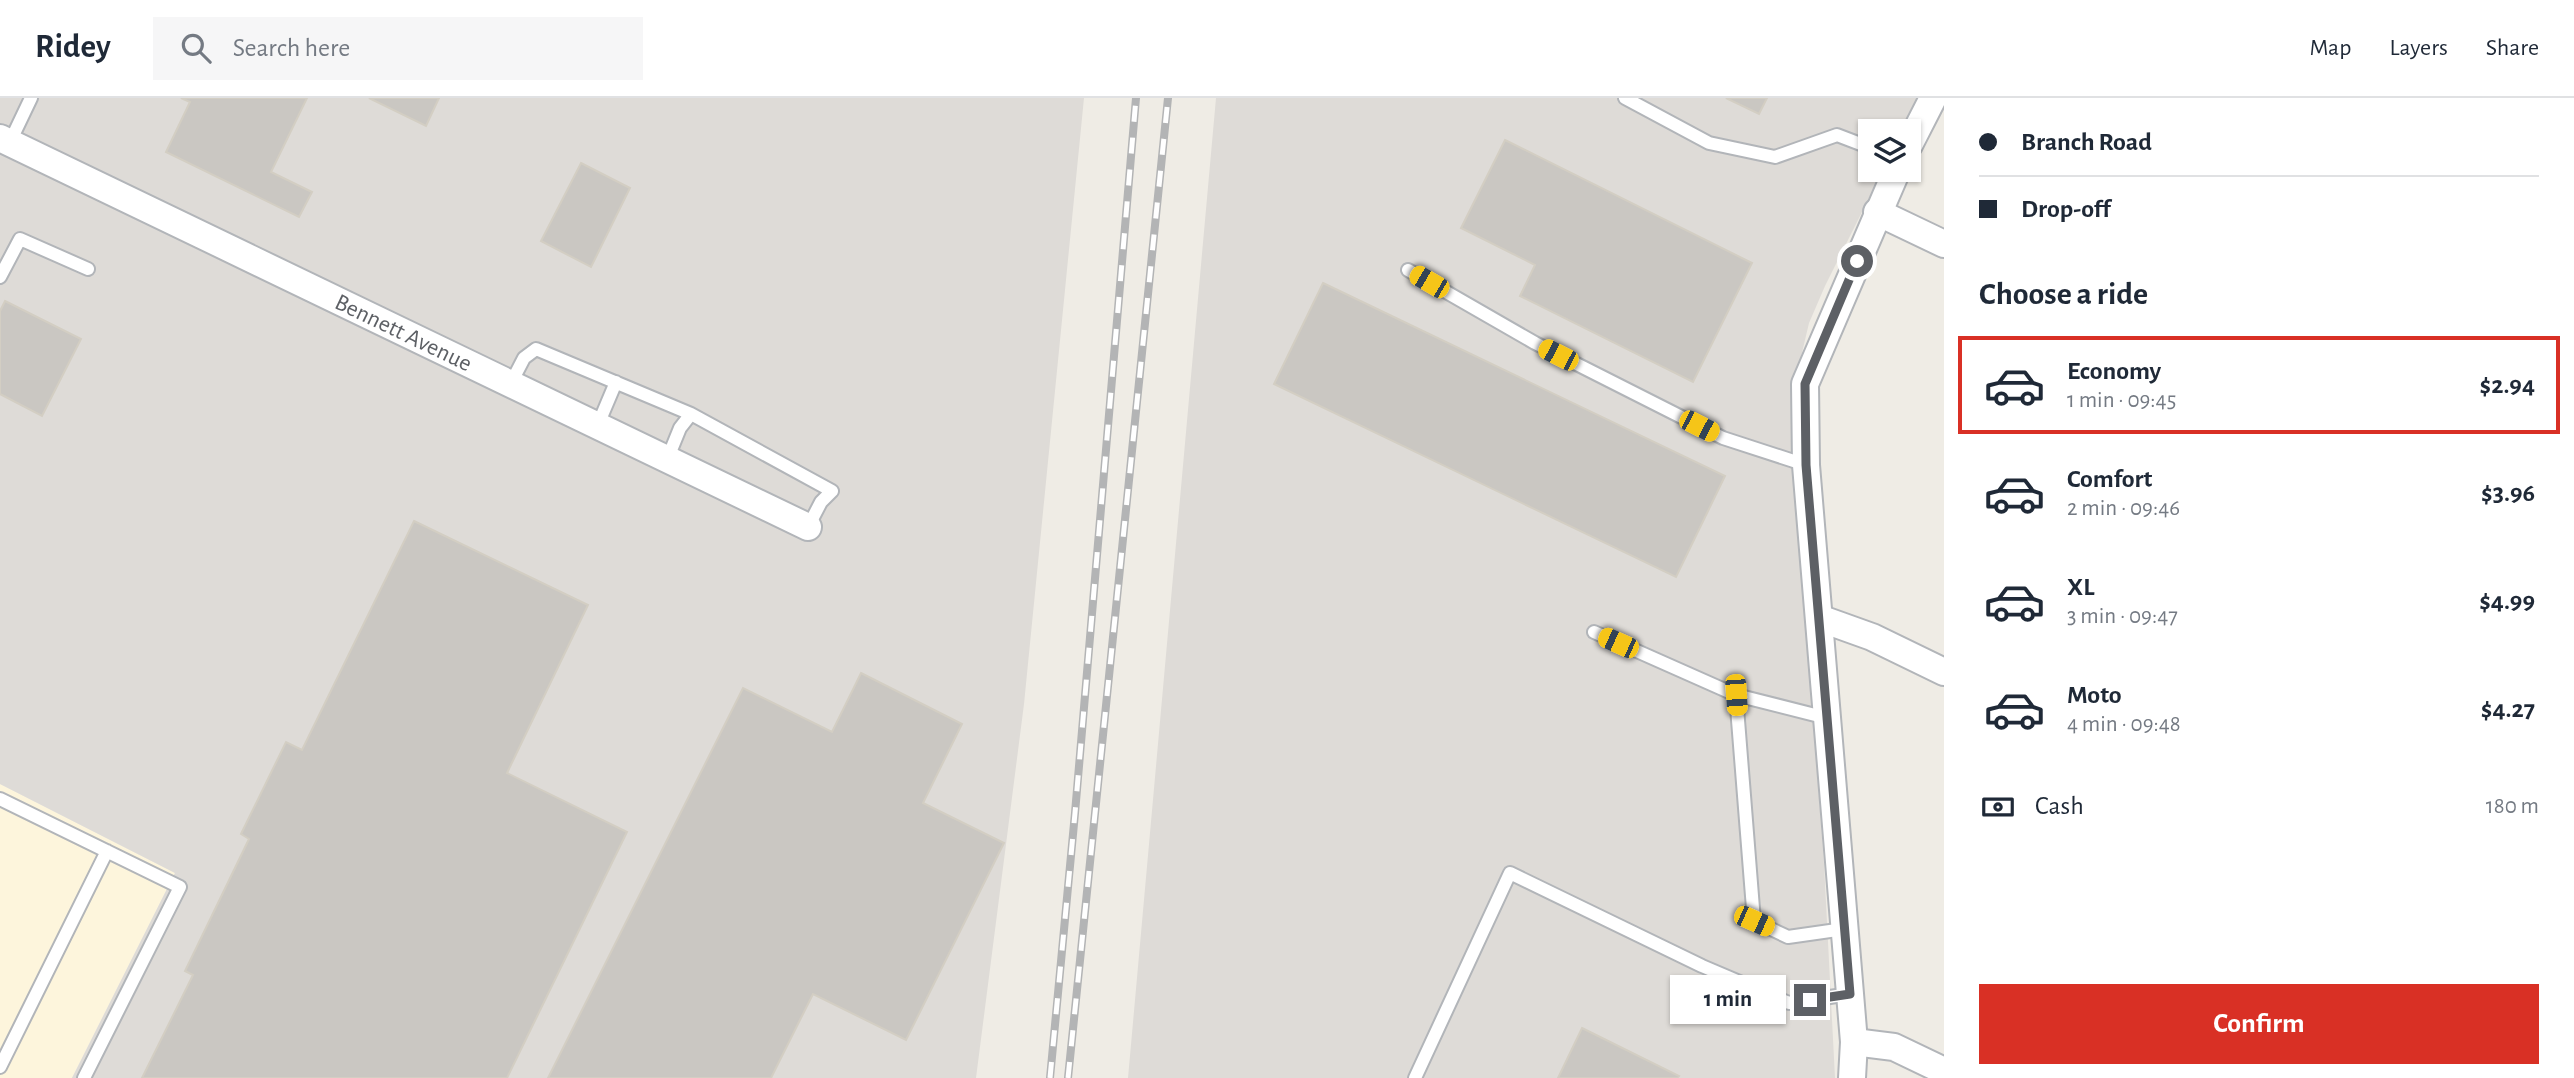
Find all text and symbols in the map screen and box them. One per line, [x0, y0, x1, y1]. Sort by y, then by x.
search box [153, 17, 643, 80]
icon: search [177, 29, 215, 67]
text: Ridey [35, 31, 111, 64]
text: Search here [233, 35, 350, 61]
text: Map [2309, 36, 2351, 60]
text: Layers [2389, 36, 2448, 60]
text: Share [2486, 36, 2539, 60]
map controls [1858, 119, 1921, 182]
button: layers [1858, 119, 1921, 182]
text: Branch Road [2021, 129, 2152, 155]
text: Drop-off [2021, 196, 2110, 222]
route start [1841, 245, 1873, 277]
car [1406, 262, 1453, 302]
text: Choose a ride [1979, 278, 2148, 310]
street label: Bennett Avenue [331, 290, 475, 376]
car [1535, 336, 1582, 374]
icon: car [1983, 354, 2046, 417]
text: Economy [2067, 358, 2161, 384]
text: $2.94 [2479, 372, 2535, 398]
text: 1 min · 09:45 [2067, 389, 2176, 412]
car [1676, 407, 1723, 445]
icon: car [1983, 462, 2046, 525]
text: Comfort [2067, 466, 2152, 492]
text: $3.96 [2481, 480, 2535, 506]
text: 2 min · 09:46 [2067, 497, 2180, 520]
icon: car [1983, 570, 2046, 633]
text: XL [2067, 574, 2094, 600]
text: $4.99 [2479, 588, 2535, 614]
text: 3 min · 09:47 [2067, 605, 2178, 628]
car [1595, 625, 1642, 661]
car [1725, 673, 1748, 717]
icon: car [1983, 678, 2046, 741]
text: Moto [2067, 682, 2122, 708]
text: $4.27 [2481, 696, 2535, 722]
text: 4 min · 09:48 [2067, 713, 2181, 736]
icon: cash [1979, 788, 2017, 826]
text: Cash [2035, 793, 2084, 819]
text: 180 m [2486, 795, 2539, 818]
car [1731, 903, 1778, 939]
callout: 1 min [1670, 976, 1786, 1024]
route end [1794, 984, 1826, 1016]
button: Confirm [1979, 984, 2539, 1064]
text: 1 min [1704, 988, 1752, 1011]

